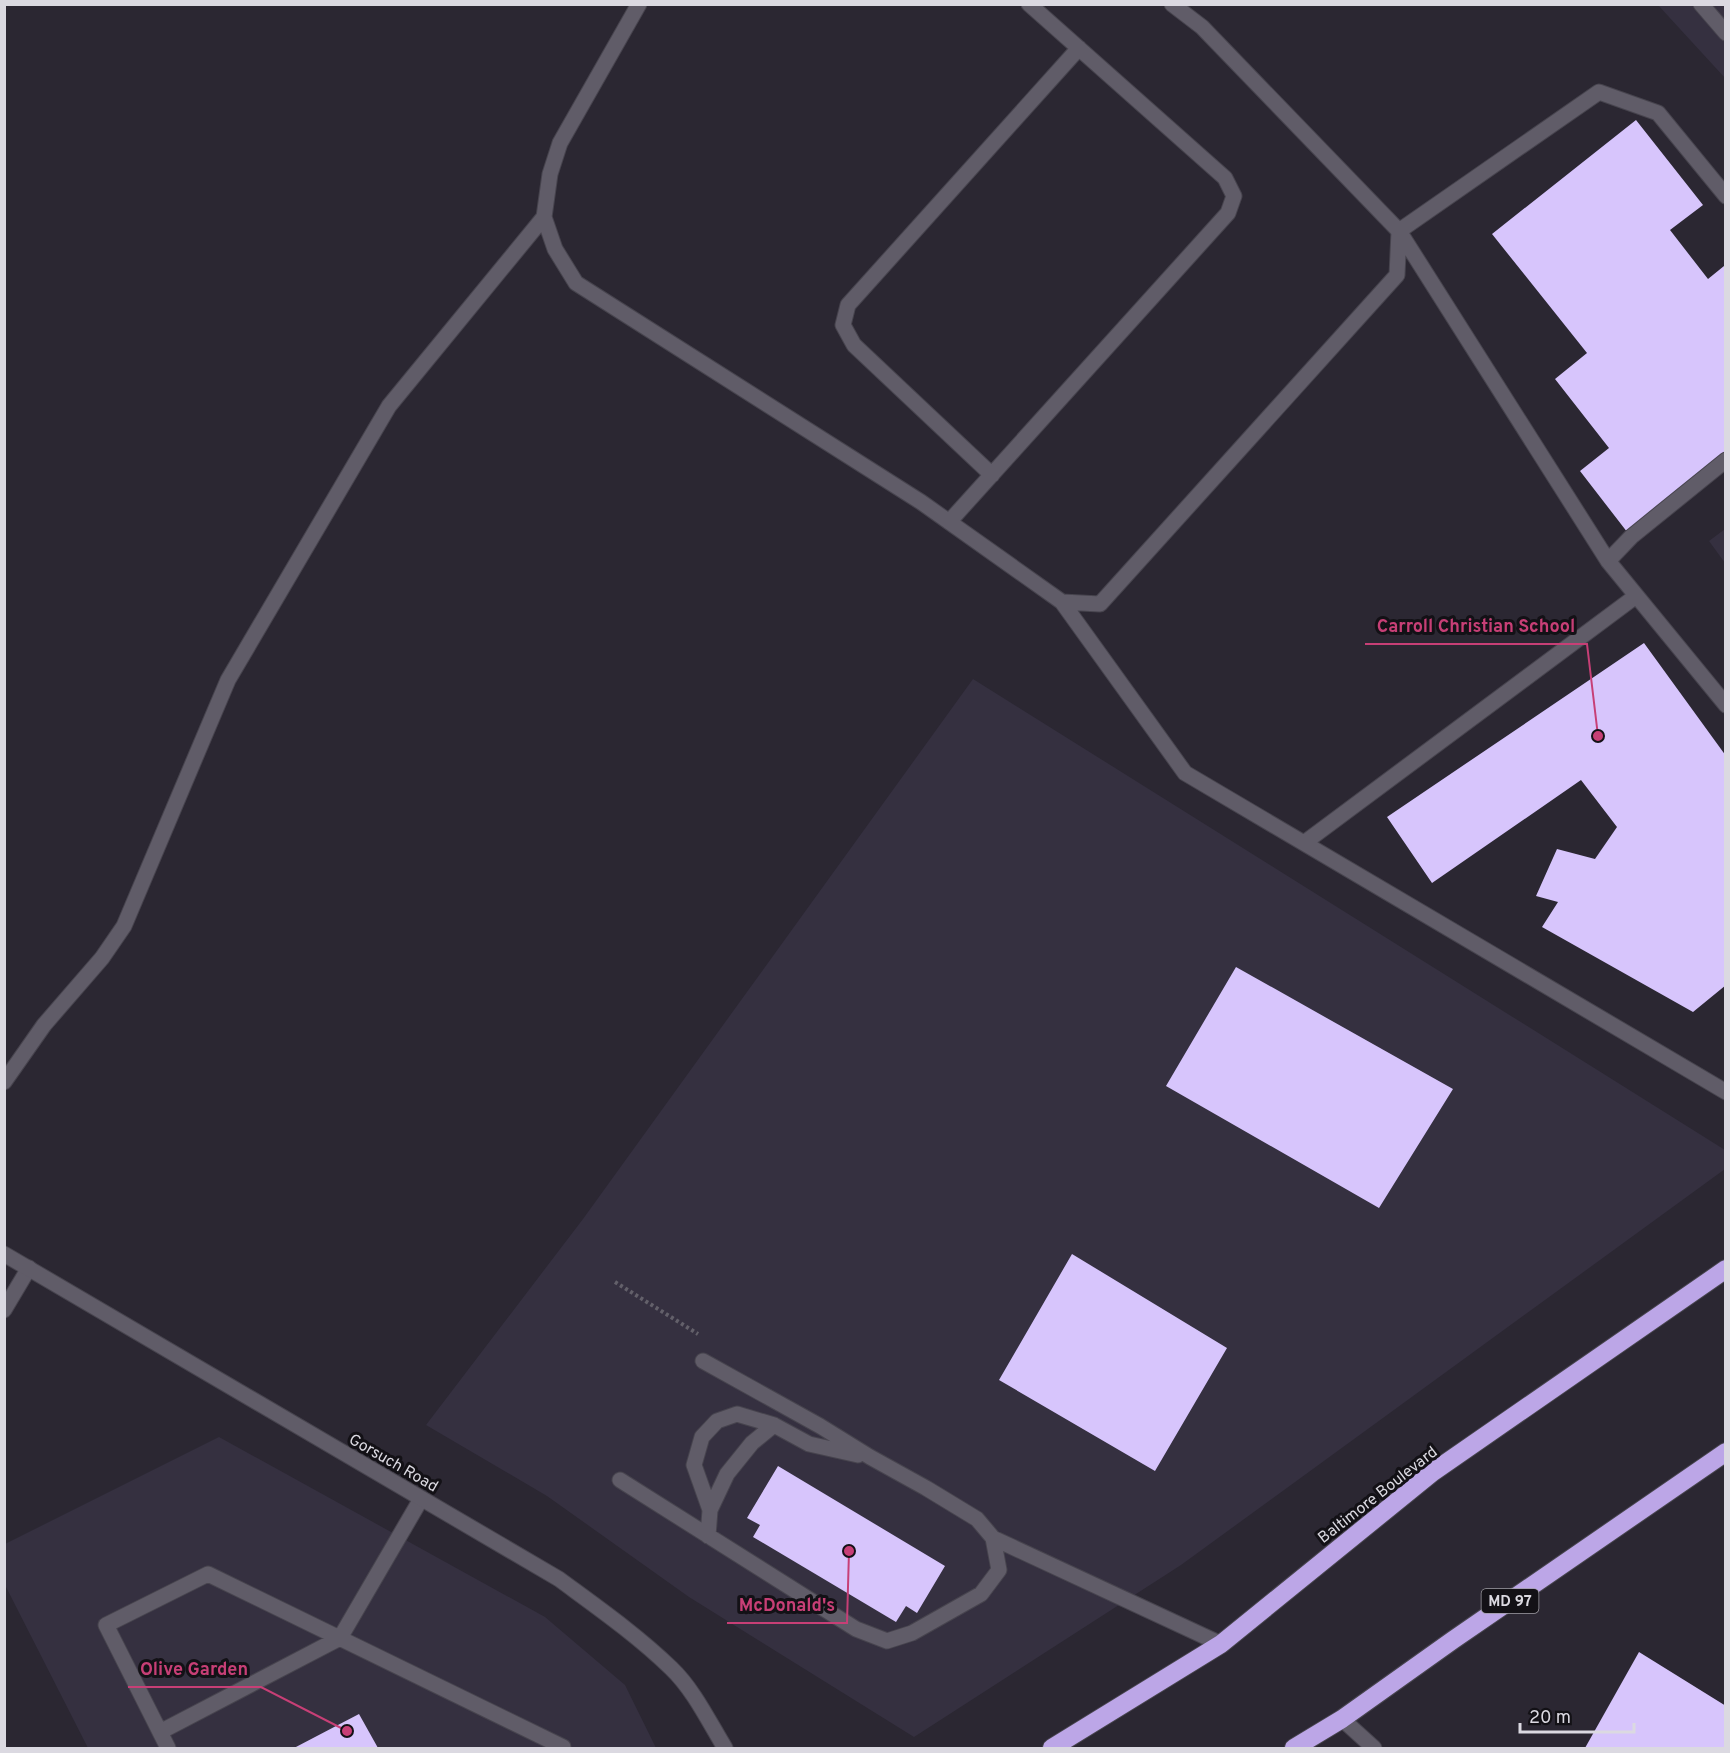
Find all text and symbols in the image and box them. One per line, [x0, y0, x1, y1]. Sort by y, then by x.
callout: Carroll Christian School [1365, 608, 1587, 644]
text: Carroll Christian School [1377, 616, 1575, 639]
street label: Gorsuch Road [345, 1430, 441, 1497]
street label: Baltimore Boulevard [1314, 1443, 1442, 1548]
callout: McDonald's [727, 1587, 847, 1623]
road number: MD 97 [1482, 1589, 1538, 1613]
text: McDonald's [739, 1595, 835, 1618]
callout: Olive Garden [128, 1651, 261, 1687]
text: Olive Garden [140, 1659, 248, 1682]
scale bar [1520, 1696, 1634, 1734]
text: 20 m [1529, 1707, 1571, 1730]

